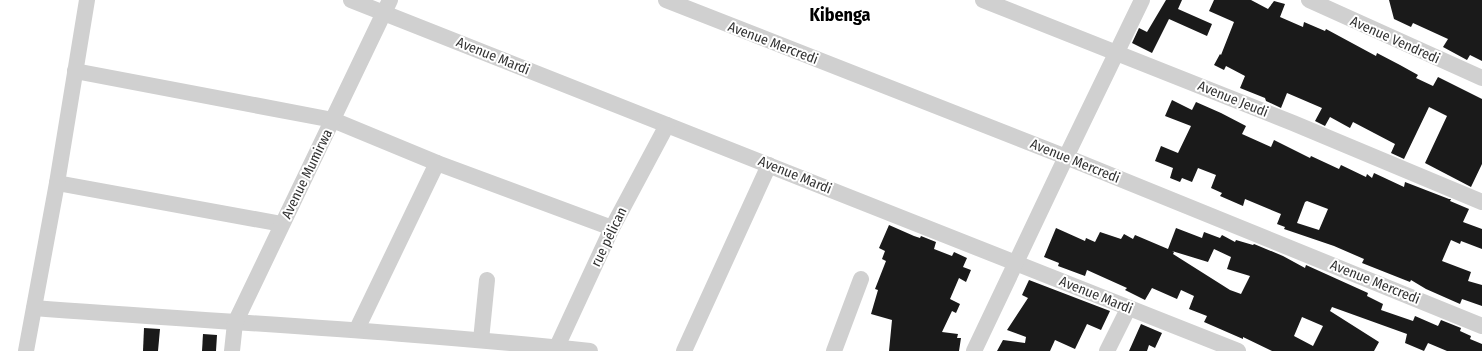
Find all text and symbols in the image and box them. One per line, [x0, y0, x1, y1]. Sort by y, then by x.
district label: Kibenga [810, 4, 871, 26]
street label: Avenue Vendredi [1348, 13, 1442, 67]
street label: Avenue Mercredi [726, 18, 820, 68]
street label: Avenue Mardi [454, 34, 532, 78]
street label: Avenue Jeudi [1195, 77, 1271, 121]
street label: Avenue Mumirwa [278, 126, 336, 222]
street label: Avenue Mercredi [1028, 135, 1122, 187]
street label: Avenue Mardi [756, 153, 834, 197]
street label: rue pélican [587, 204, 631, 270]
street label: Avenue Mercredi [1328, 256, 1422, 308]
street label: Avenue Mardi [1057, 273, 1135, 317]

